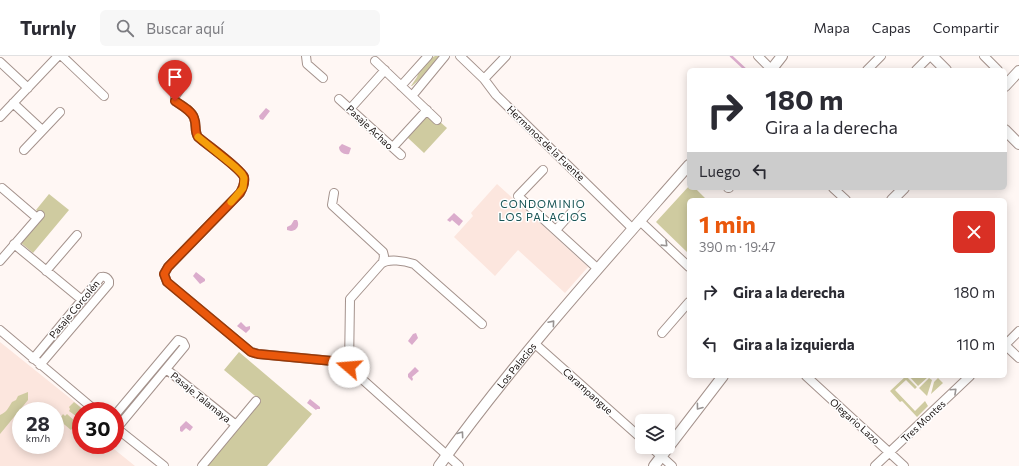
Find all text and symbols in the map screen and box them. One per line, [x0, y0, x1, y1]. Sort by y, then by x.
search box [100, 10, 380, 46]
text: Turnly [20, 16, 76, 39]
icon: search [114, 17, 136, 39]
text: Buscar aquí [146, 19, 224, 37]
text: Mapa [814, 19, 850, 36]
text: Capas [872, 19, 911, 36]
text: Compartir [933, 19, 999, 36]
pin [158, 60, 192, 101]
icon: arrive [164, 66, 186, 88]
text: 180 m [765, 82, 843, 116]
icon: right [699, 84, 751, 136]
street label: Pasaje Achao [344, 102, 396, 152]
street label: Hermanos de la Fuente [505, 103, 587, 183]
text: Gira a la derecha [765, 116, 898, 138]
icon: left [749, 160, 771, 182]
text: Luego [699, 162, 741, 180]
district label: CONDOMINIO LOS PALACIOS [498, 197, 588, 223]
text: 1 min [699, 209, 756, 238]
button: close [953, 211, 995, 253]
one-way arrow [660, 239, 667, 246]
text: 390 m · 19:47 [699, 239, 776, 255]
street label: Pasaje Corcolén [46, 278, 102, 340]
icon: right [699, 281, 721, 303]
text: Gira a la derecha [733, 283, 845, 301]
text: 180 m [954, 283, 995, 301]
one-way arrow [548, 320, 555, 327]
icon: left [699, 333, 721, 355]
text: Gira a la izquierda [733, 335, 855, 353]
text: 110 m [956, 335, 995, 353]
street label: Los Palacios [494, 340, 539, 391]
position arrow [328, 346, 370, 388]
street label: Carampangue [561, 365, 615, 417]
street label: Pasaje Talamaya [169, 369, 233, 425]
one-way arrow [949, 388, 957, 396]
street label: Olegario Lazo [828, 395, 882, 447]
street label: Tres Montes [898, 397, 948, 445]
speed limit sign: 30 [72, 402, 124, 454]
one-way arrow [697, 403, 704, 410]
text: 28 [26, 411, 50, 435]
map controls [635, 414, 675, 454]
button: layers [635, 414, 675, 454]
text: km/h [26, 432, 50, 444]
one-way arrow [456, 432, 463, 439]

